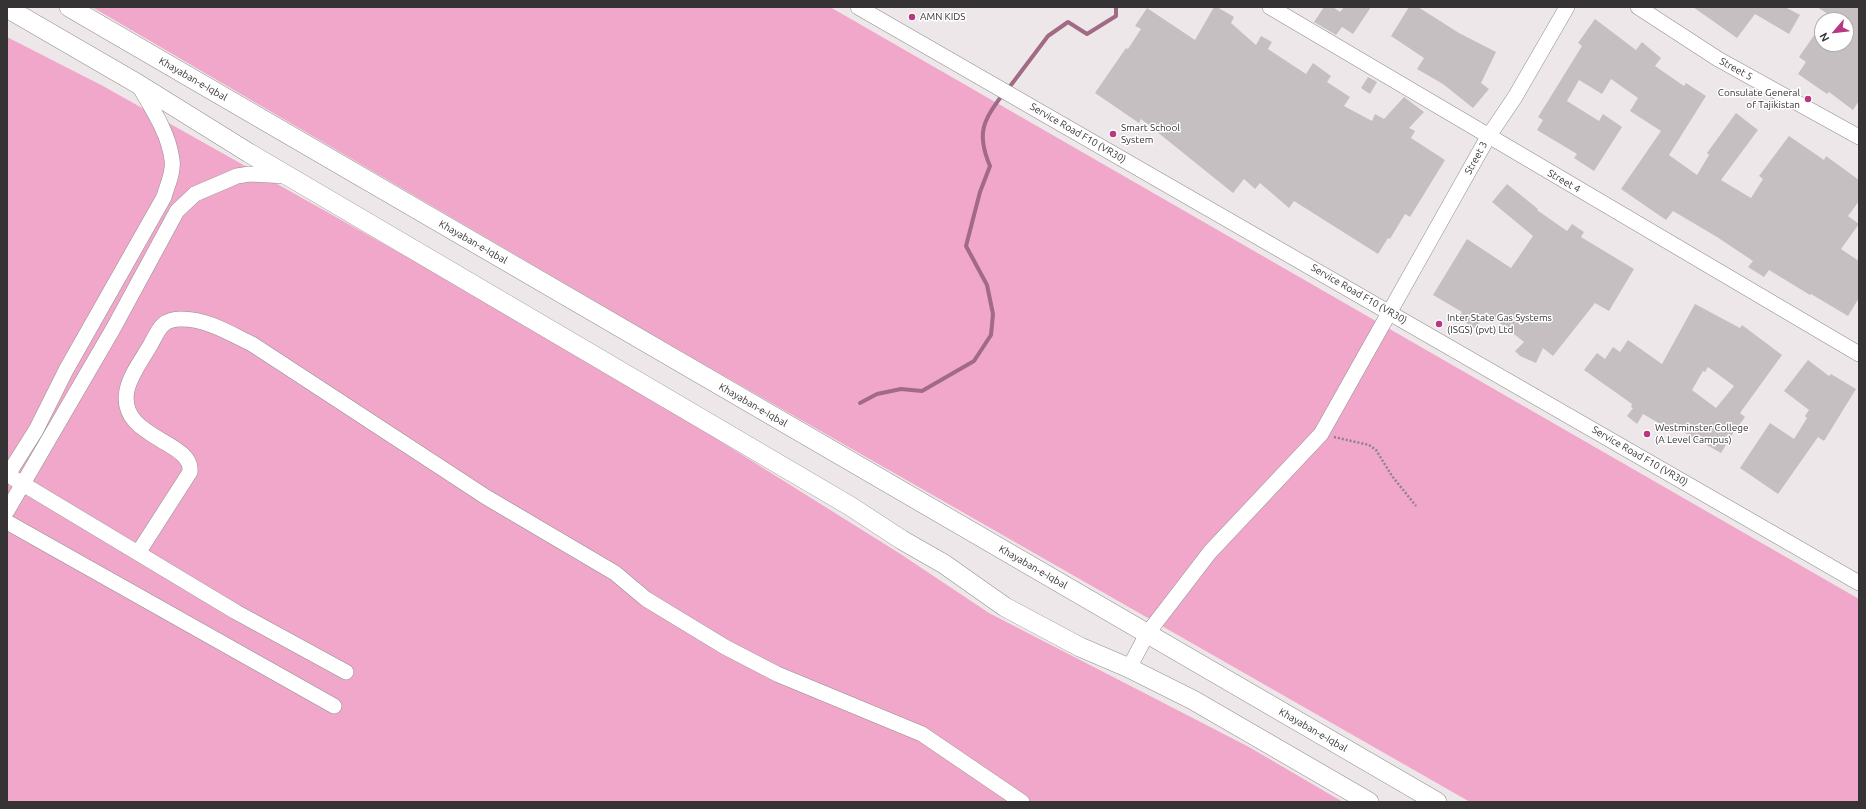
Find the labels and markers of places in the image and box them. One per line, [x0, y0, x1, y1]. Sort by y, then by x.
place label: AMN KIDS [920, 11, 966, 23]
marker: AMN KIDS [907, 12, 917, 22]
place label: Consulate General of Tajikistan [1718, 87, 1800, 110]
marker: Consulate General of Tajikistan [1803, 94, 1813, 104]
place label: Smart School System [1121, 122, 1180, 146]
marker: Smart School System [1108, 129, 1118, 139]
place label: Inter State Gas Systems (ISGS) (pvt) Ltd [1447, 312, 1552, 336]
marker: Inter State Gas Systems (ISGS) (pvt) Ltd [1434, 319, 1444, 329]
place label: Westminster College (A Level Campus) [1655, 422, 1749, 446]
marker: Westminster College (A Level Campus) [1642, 429, 1652, 439]

